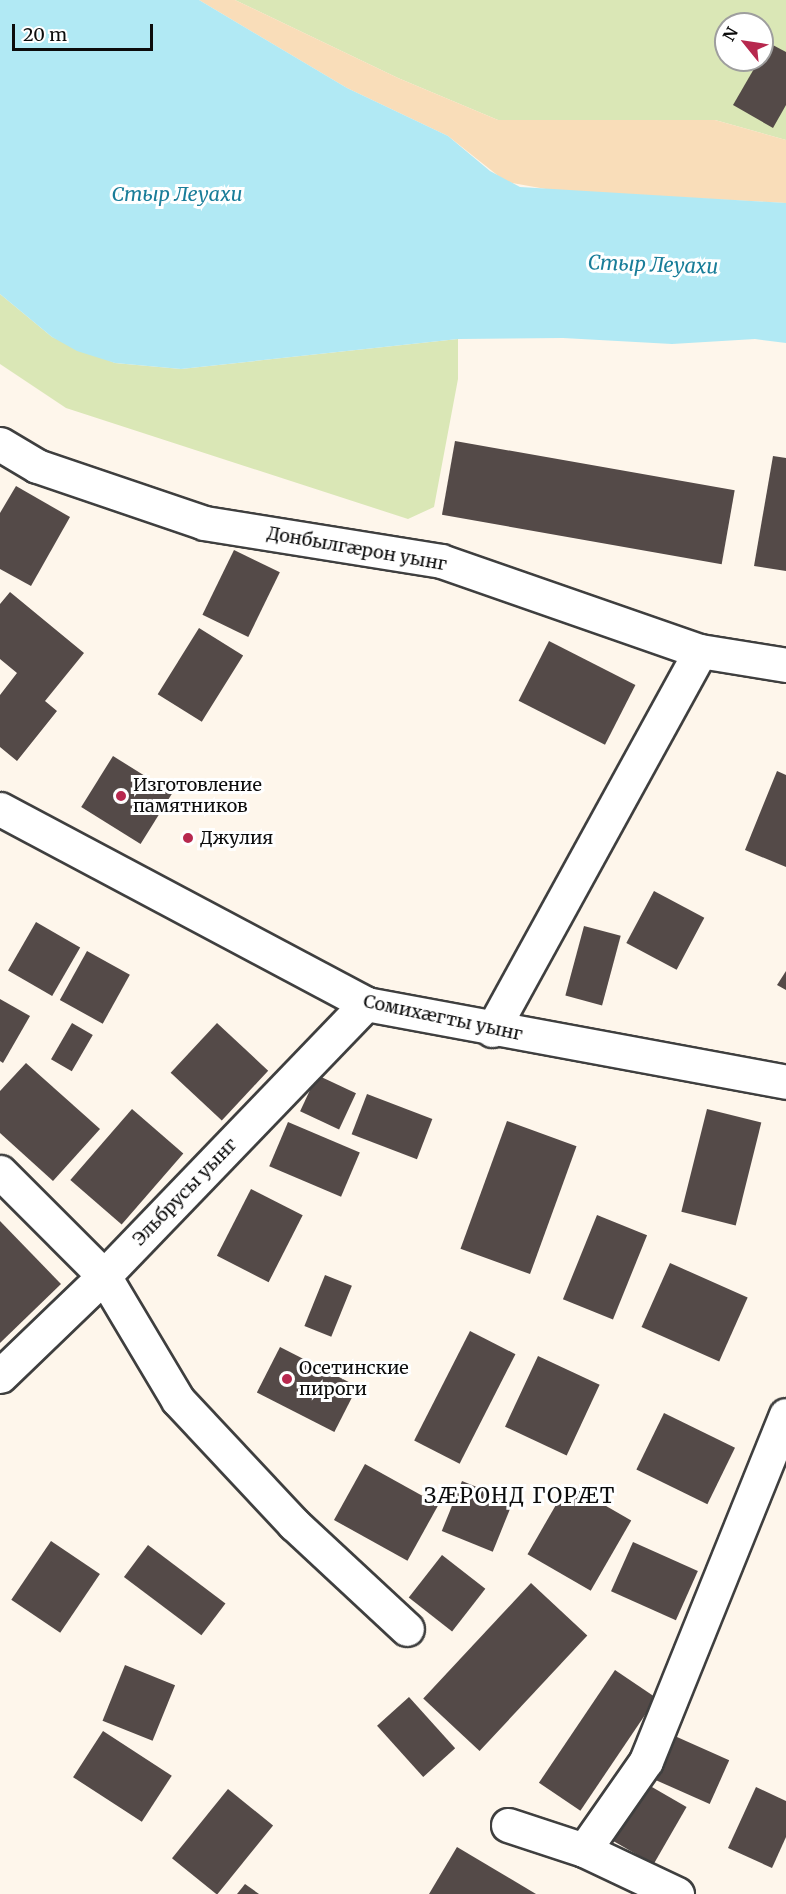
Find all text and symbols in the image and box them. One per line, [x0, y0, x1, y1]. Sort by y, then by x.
scale bar [15, 12, 156, 50]
north arrow [714, 12, 774, 72]
text: 20 m [23, 23, 67, 46]
text: N [718, 24, 742, 44]
water label: Стыр Леуахи [112, 181, 242, 205]
water label: Стыр Леуахи [587, 250, 719, 278]
street label: Донбылгæрон уынг [265, 523, 449, 575]
place label: Изготовление памятников [133, 775, 262, 818]
marker: Изготовление памятников [114, 789, 128, 803]
place label: Джулия [200, 827, 273, 849]
marker: Джулия [181, 831, 195, 845]
street label: Сомихæгты уынг [361, 991, 525, 1045]
street label: Эльбрусы уынг [128, 1134, 242, 1250]
place label: Осетинские пироги [299, 1358, 409, 1400]
marker: Осетинские пироги [280, 1372, 294, 1386]
district label: ЗÆРОНД ГОРÆТ [424, 1483, 616, 1509]

